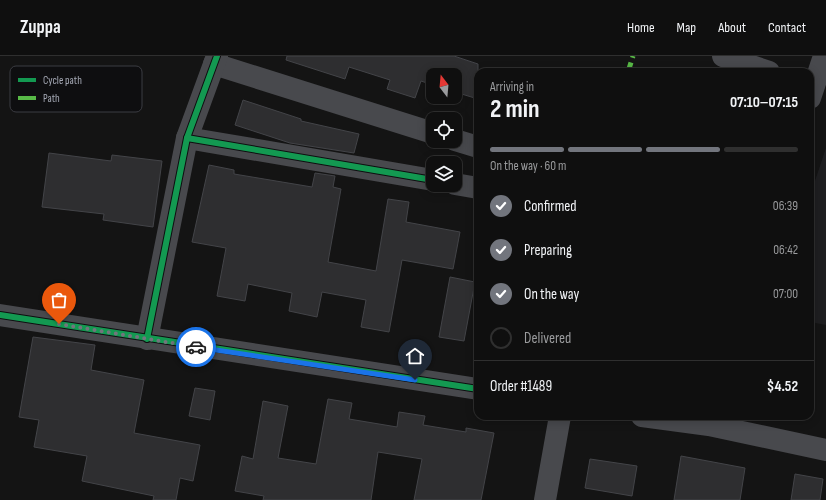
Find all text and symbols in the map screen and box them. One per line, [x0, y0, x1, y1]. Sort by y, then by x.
text: Zuppa [20, 16, 61, 39]
text: Home [627, 19, 655, 36]
text: Map [677, 19, 696, 36]
text: About [718, 19, 746, 36]
text: Contact [768, 19, 806, 36]
legend [10, 66, 142, 112]
north arrow [426, 68, 462, 104]
map controls [426, 68, 462, 192]
text: Cycle path [43, 74, 82, 87]
text: Arriving in [490, 79, 534, 95]
text: Path [43, 92, 60, 105]
text: 07:10–07:15 [730, 93, 798, 112]
text: 2 min [490, 94, 540, 125]
button: locate [426, 112, 462, 148]
button: layers [426, 156, 462, 192]
text: On the way · 60 m [490, 158, 566, 174]
icon: check [490, 195, 512, 217]
text: Confirmed [524, 197, 577, 216]
text: 06:39 [773, 198, 798, 214]
icon: check [490, 239, 512, 261]
text: Preparing [524, 241, 572, 260]
text: 06:42 [773, 242, 798, 258]
pin [42, 283, 76, 324]
icon: check [490, 283, 512, 305]
text: On the way [524, 285, 579, 304]
text: 07:00 [773, 286, 798, 302]
icon: bag [48, 289, 70, 311]
courier [176, 327, 216, 367]
text: Delivered [524, 329, 571, 348]
icon: car [185, 336, 207, 358]
pin [398, 339, 432, 380]
icon: home [404, 345, 426, 367]
text: Order #1489 [490, 377, 552, 396]
text: $4.52 [767, 377, 798, 396]

